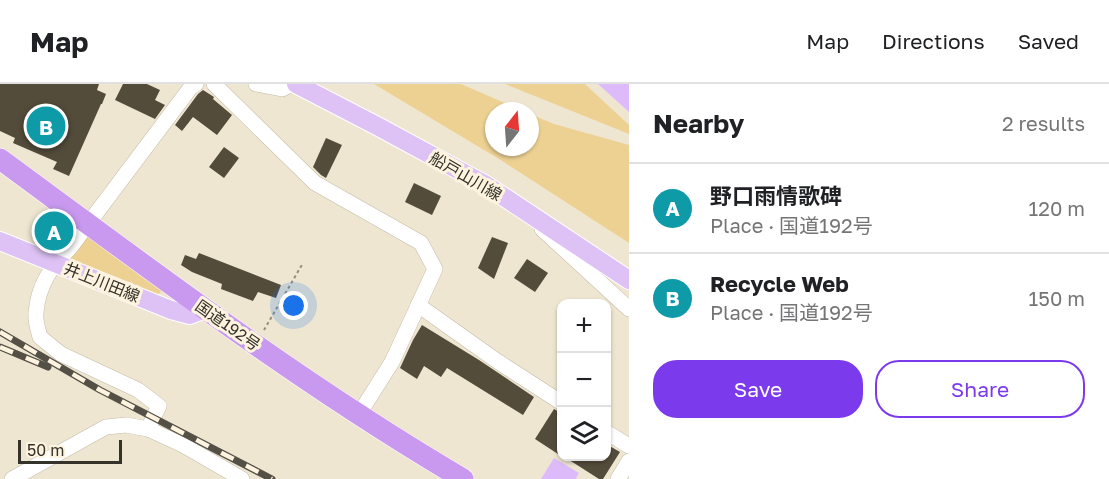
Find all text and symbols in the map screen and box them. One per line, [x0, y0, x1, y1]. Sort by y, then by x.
text: Map [30, 25, 88, 58]
text: Map [806, 28, 849, 54]
text: Directions [882, 28, 985, 54]
text: Saved [1018, 28, 1079, 54]
north arrow [485, 102, 539, 156]
pin: B [26, 104, 66, 148]
text: Nearby [653, 108, 744, 139]
text: 2 results [1002, 111, 1085, 135]
street label: 船戸山川線 [426, 147, 506, 205]
text: 野口雨情歌碑 [710, 182, 842, 209]
text: A [665, 196, 680, 220]
text: 120 m [1029, 196, 1085, 220]
pin: A [34, 208, 74, 254]
text: Place · 国道192号 [710, 213, 873, 237]
street label: 井上川田線 [61, 258, 143, 306]
text: Recycle Web [710, 270, 849, 297]
text: B [665, 286, 680, 310]
text: 150 m [1029, 286, 1085, 310]
your location [279, 291, 308, 320]
street label: 国道192号 [192, 295, 264, 355]
map controls [557, 299, 611, 461]
button: + [557, 299, 611, 353]
text: Place · 国道192号 [710, 300, 873, 324]
button: − [557, 353, 611, 407]
button: Save [653, 360, 863, 418]
button: Share [875, 360, 1085, 418]
button: layers [557, 407, 611, 461]
scale bar [18, 437, 122, 464]
text: 50 m [27, 440, 64, 460]

